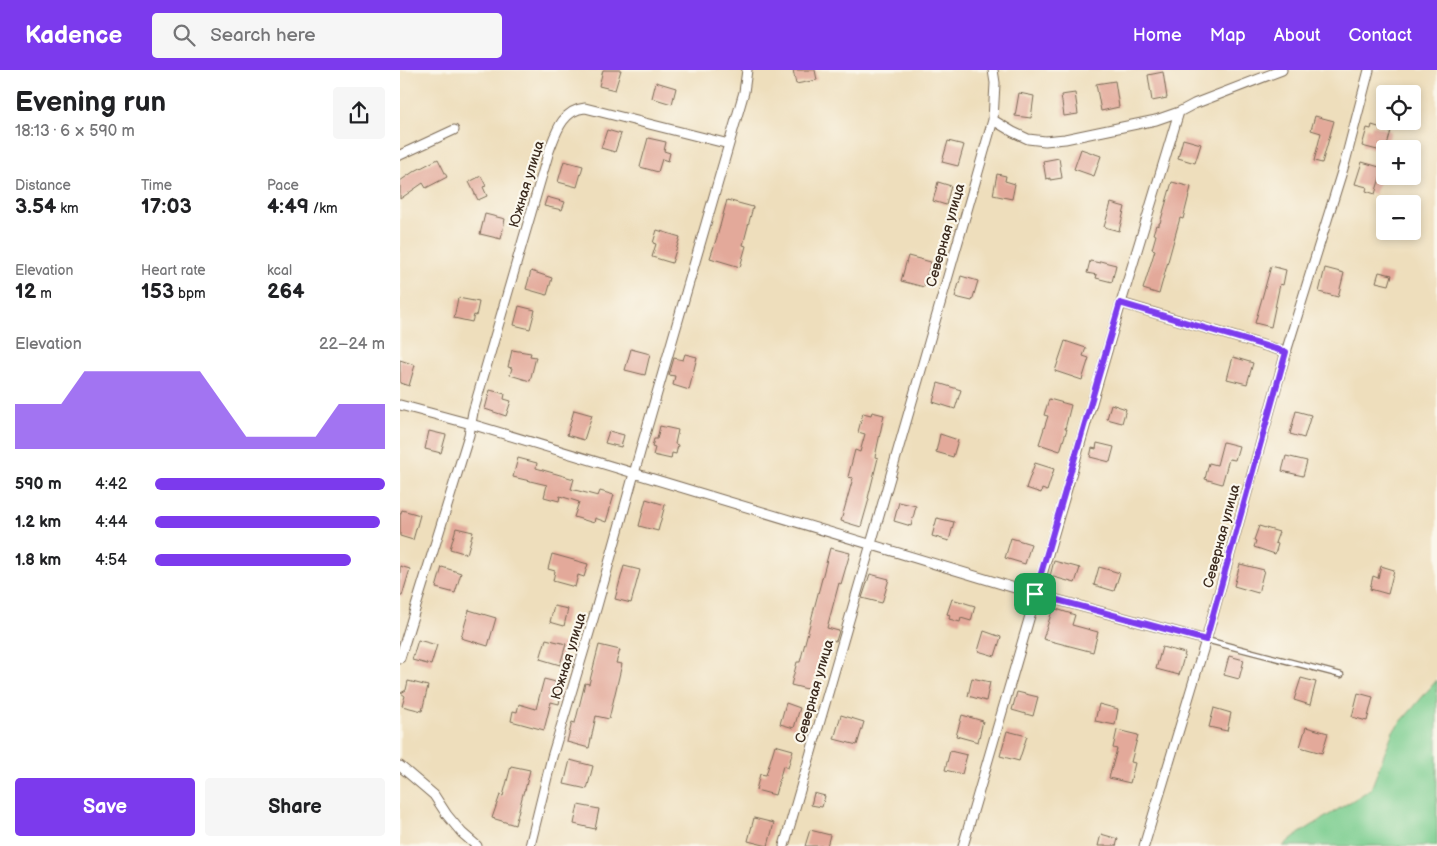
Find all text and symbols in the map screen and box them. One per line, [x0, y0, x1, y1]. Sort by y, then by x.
search box [152, 13, 502, 58]
text: Kadence [25, 21, 122, 50]
icon: search [170, 21, 198, 49]
text: Search here [210, 24, 316, 47]
text: Home [1133, 25, 1182, 46]
text: Map [1210, 25, 1246, 46]
text: About [1274, 25, 1321, 46]
text: Contact [1349, 25, 1412, 46]
map controls [1376, 85, 1421, 240]
button: locate [1376, 85, 1421, 130]
text: Evening run [15, 86, 166, 119]
button: share [333, 87, 385, 139]
text: 18:13 · 6 × 590 m [15, 122, 135, 141]
street label: Южная улица [505, 138, 548, 230]
button: + [1376, 140, 1421, 185]
text: Distance [15, 177, 71, 194]
text: Time [141, 177, 172, 194]
text: Pace [267, 177, 299, 194]
street label: Северная улица [923, 181, 969, 289]
text: 3.54 [15, 194, 56, 219]
text: 17:03 [141, 194, 192, 219]
text: 4:49 [267, 194, 309, 219]
button: − [1376, 195, 1421, 240]
text: km [56, 200, 79, 217]
text: /km [309, 200, 338, 217]
text: Elevation [15, 262, 73, 279]
text: Heart rate [141, 262, 206, 279]
text: kcal [267, 262, 292, 279]
text: 12 [15, 279, 36, 304]
text: 153 [141, 279, 174, 304]
text: 264 [267, 279, 305, 304]
text: m [36, 285, 52, 302]
text: bpm [174, 285, 206, 302]
text: Elevation [15, 335, 82, 354]
text: 22–24 m [319, 335, 385, 354]
text: 590 m [15, 475, 62, 494]
text: 4:42 [95, 475, 127, 494]
street label: Северная улица [1199, 482, 1244, 590]
text: 1.2 km [15, 513, 61, 532]
text: 4:44 [95, 513, 128, 532]
text: 1.8 km [15, 551, 61, 570]
text: 4:54 [95, 551, 127, 570]
pin [1014, 573, 1056, 615]
icon: arrive [1021, 580, 1049, 608]
street label: Южная улица [547, 610, 590, 702]
street label: Северная улица [792, 637, 838, 745]
button: Save [15, 778, 195, 836]
button: Share [205, 778, 385, 836]

